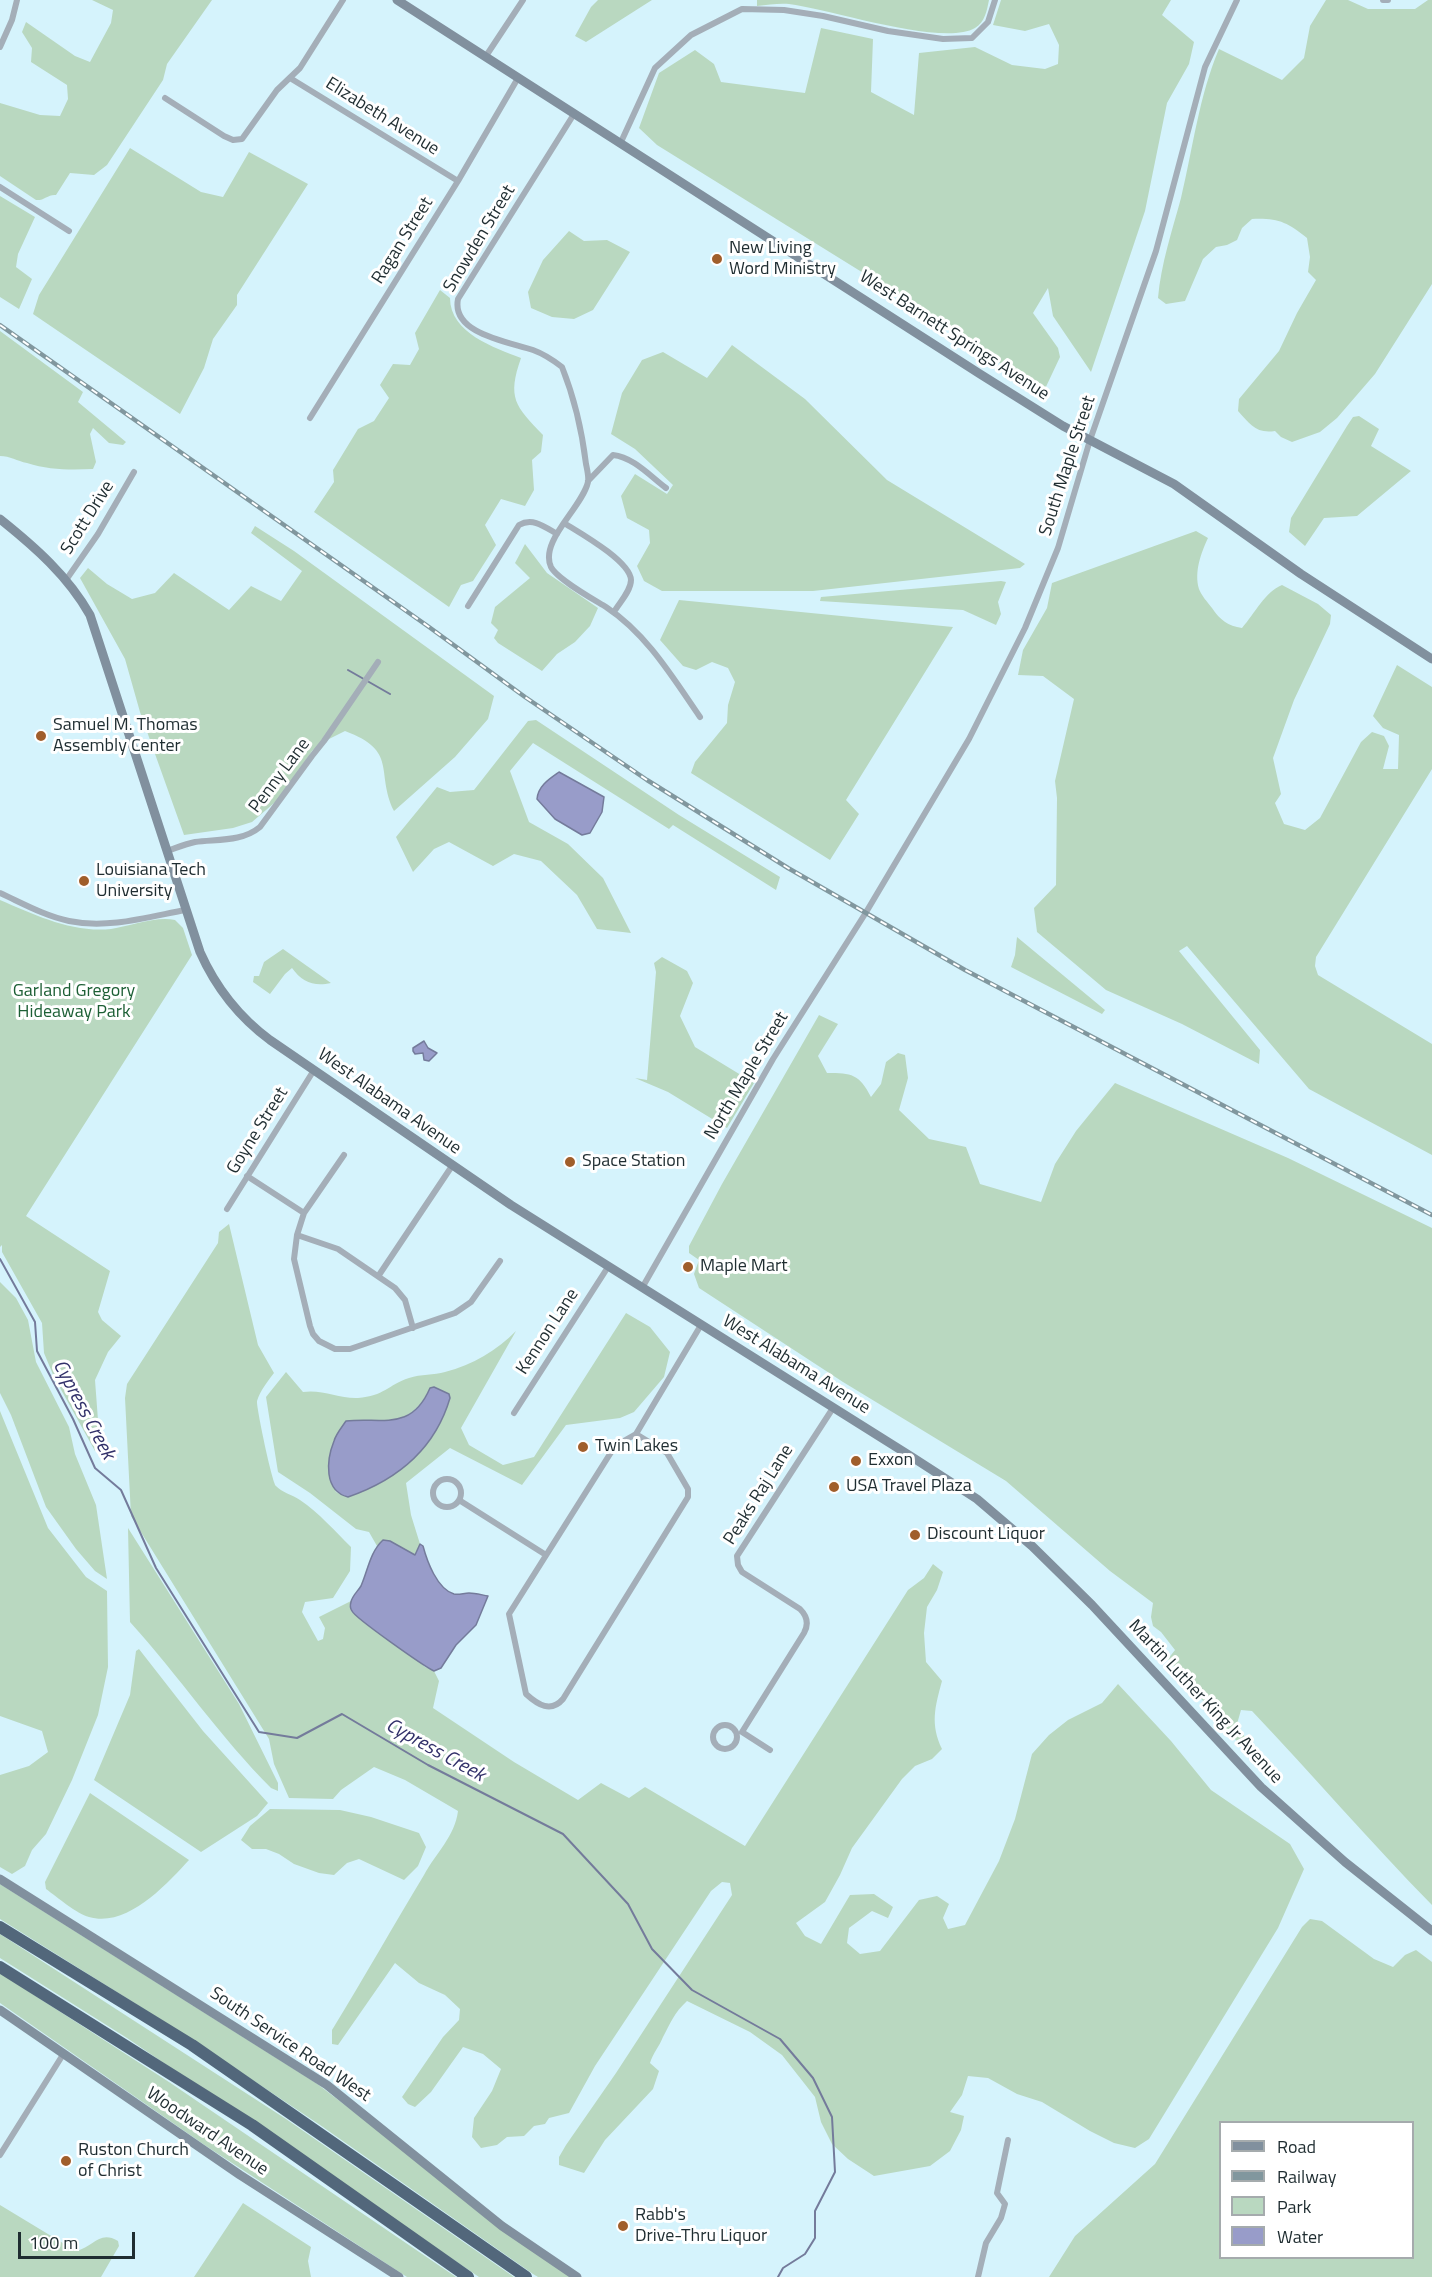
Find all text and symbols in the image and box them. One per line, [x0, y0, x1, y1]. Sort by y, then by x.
street label: Elizabeth Avenue [321, 73, 443, 161]
street label: Snowden Street [440, 182, 520, 296]
street label: Ragan Street [368, 194, 438, 288]
place label: New Living Word Ministry [729, 238, 836, 280]
marker: New Living Word Ministry [710, 252, 724, 266]
street label: West Barnett Springs Avenue [855, 267, 1053, 405]
street label: South Maple Street [1035, 393, 1101, 539]
street label: Scott Drive [57, 477, 119, 559]
place label: Samuel M. Thomas Assembly Center [53, 715, 198, 758]
marker: Samuel M. Thomas Assembly Center [34, 729, 48, 743]
street label: Penny Lane [245, 734, 315, 818]
place label: Louisiana Tech University [96, 860, 206, 902]
marker: Louisiana Tech University [77, 874, 91, 888]
park label: Garland Gregory Hideaway Park [13, 981, 135, 1024]
street label: North Maple Street [700, 1008, 794, 1144]
street label: West Alabama Avenue [313, 1044, 465, 1160]
street label: Goyne Street [223, 1084, 293, 1178]
place label: Space Station [582, 1151, 685, 1173]
marker: Space Station [563, 1155, 577, 1169]
place label: Maple Mart [700, 1256, 788, 1278]
marker: Maple Mart [681, 1260, 695, 1274]
street label: Kennon Lane [512, 1285, 584, 1379]
street label: West Alabama Avenue [718, 1311, 874, 1419]
water label: Cypress Creek [47, 1356, 119, 1464]
place label: Twin Lakes [595, 1436, 678, 1458]
marker: Twin Lakes [576, 1440, 590, 1454]
street label: Peaks Raj Lane [720, 1441, 798, 1549]
place label: Exxon [868, 1450, 913, 1472]
marker: Exxon [849, 1454, 863, 1468]
place label: USA Travel Plaza [846, 1476, 972, 1498]
marker: USA Travel Plaza [827, 1480, 841, 1494]
place label: Discount Liquor [927, 1524, 1045, 1546]
marker: Discount Liquor [908, 1528, 922, 1542]
street label: Martin Luther King Jr Avenue [1123, 1616, 1287, 1788]
water label: Cypress Creek [381, 1714, 489, 1788]
street label: South Service Road West [205, 1983, 375, 2107]
street label: Woodward Avenue [142, 2083, 272, 2181]
legend [1219, 2121, 1414, 2259]
text: Road [1277, 2133, 1316, 2160]
place label: Ruston Church of Christ [78, 2140, 189, 2182]
marker: Ruston Church of Christ [59, 2154, 73, 2168]
text: Railway [1277, 2163, 1336, 2190]
text: Park [1277, 2193, 1311, 2220]
place label: Rabb's Drive-Thru Liquor [635, 2205, 767, 2248]
marker: Rabb's Drive-Thru Liquor [616, 2219, 630, 2233]
scale bar [21, 2220, 138, 2258]
text: Water [1277, 2223, 1323, 2250]
text: 100 m [29, 2229, 78, 2256]

